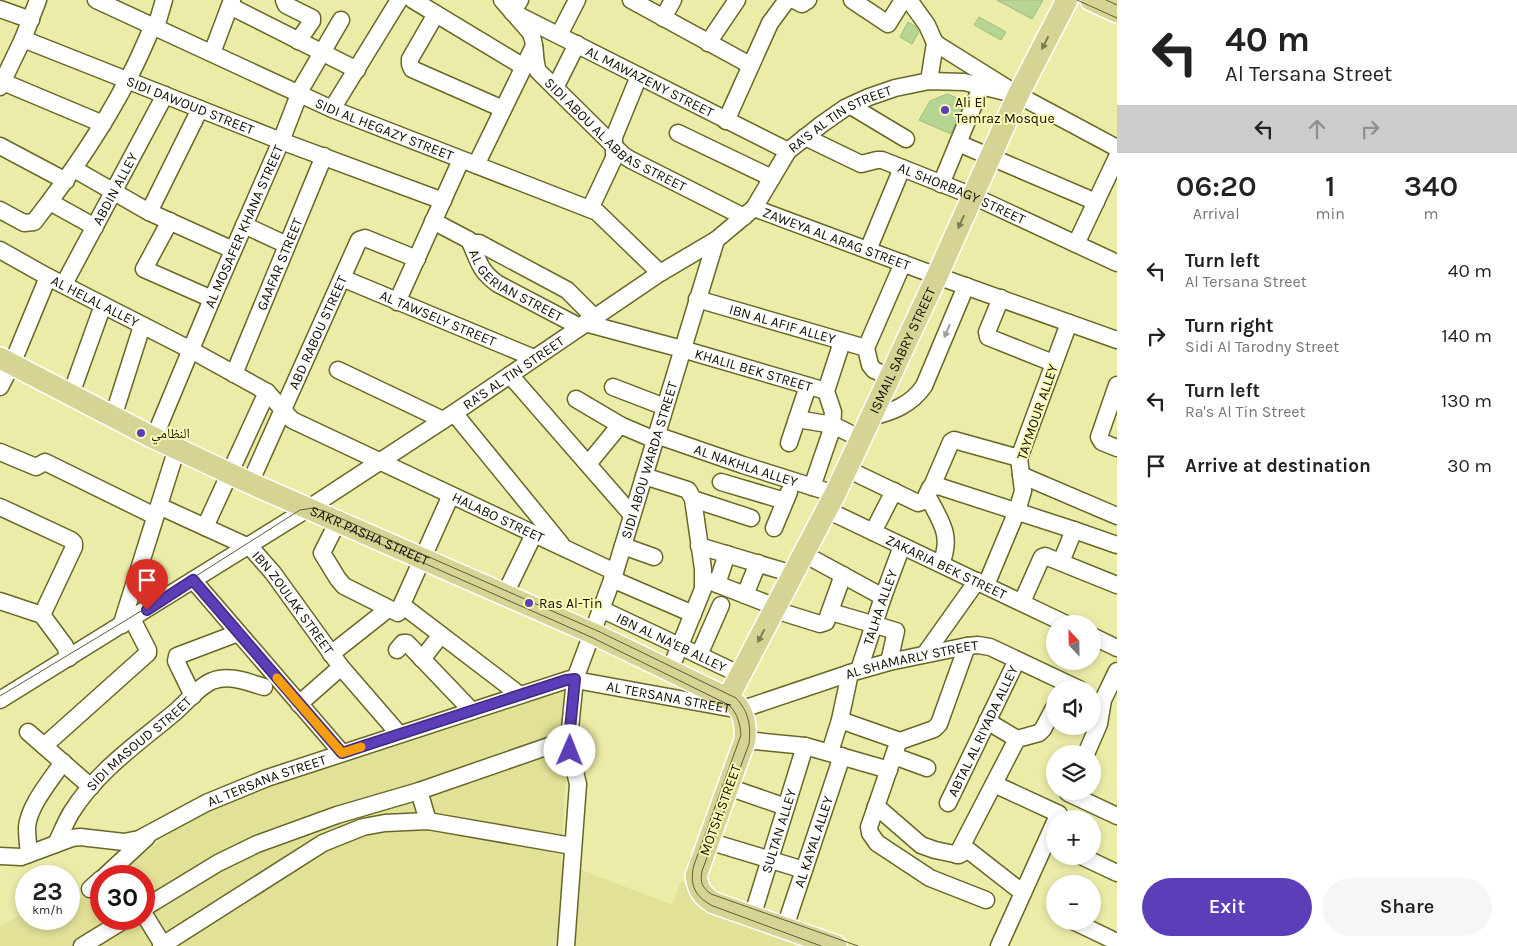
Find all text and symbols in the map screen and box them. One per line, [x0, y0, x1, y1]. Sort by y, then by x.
text: 40 m [1225, 19, 1310, 60]
icon: left [1142, 20, 1207, 85]
one-way arrow [1041, 36, 1049, 51]
street label: AL MAWAZENY STREET [583, 43, 717, 121]
text: Al Tersana Street [1225, 61, 1392, 87]
street label: SIDI DAWOUD STREET [124, 73, 257, 139]
street label: SIDI ABOU AL ABBAS STREET [541, 74, 689, 196]
street label: RA'S AL TIN STREET [785, 82, 894, 157]
street label: SIDI AL HEGAZY STREET [312, 94, 456, 164]
place label: Ali El Temraz Mosque [955, 94, 1055, 127]
marker: Ali El Temraz Mosque [939, 104, 951, 116]
icon: left [1250, 115, 1278, 143]
icon: ahead [1303, 115, 1331, 143]
icon: right [1356, 115, 1384, 143]
street label: AL MOSAFER KHANA STREET [201, 142, 287, 310]
street label: ABDIN ALLEY [89, 150, 142, 228]
street label: AL SHORBAGY STREET [895, 159, 1028, 228]
text: 06:20 [1176, 168, 1257, 204]
text: 1 [1325, 168, 1335, 204]
text: 340 [1404, 168, 1458, 204]
street label: ZAWEYA AL ARAG STREET [760, 204, 912, 274]
text: Arrival [1193, 204, 1240, 223]
text: min [1315, 204, 1345, 223]
text: m [1423, 204, 1438, 223]
street label: GAAFAR STREET [253, 215, 307, 313]
one-way arrow [957, 215, 965, 229]
street label: AL GERIAN STREET [465, 247, 566, 325]
text: Turn left [1185, 250, 1260, 272]
icon: left [1142, 257, 1170, 285]
text: 40 m [1448, 260, 1492, 282]
street label: AL HELAL ALLEY [48, 272, 142, 331]
text: Al Tersana Street [1185, 272, 1307, 291]
street label: ABD RABOU STREET [285, 273, 351, 392]
street label: ISMAIL SABRY STREET [866, 285, 940, 417]
street label: AL TAWSELY STREET [377, 287, 498, 350]
street label: IBN AL AFIF ALLEY [727, 301, 838, 348]
text: Turn right [1185, 315, 1274, 337]
icon: right [1142, 322, 1170, 350]
one-way arrow [943, 324, 951, 338]
text: 140 m [1442, 325, 1492, 347]
street label: RA'S AL TIN STREET [460, 333, 568, 413]
text: Sidi Al Tarodny Street [1185, 337, 1339, 356]
street label: KHALIL BEK STREET [693, 345, 814, 396]
street label: TAYMOUR ALLEY [1013, 362, 1062, 462]
street label: SIDI ABOU WARDA STREET [618, 380, 681, 541]
text: Turn left [1185, 380, 1260, 402]
icon: left [1142, 387, 1170, 415]
text: 130 m [1441, 390, 1492, 412]
text: Ra's Al Tin Street [1185, 402, 1306, 421]
place label: النظامي [151, 425, 190, 445]
marker: النظامي [135, 427, 147, 439]
street label: AL NAKHLA ALLEY [692, 441, 800, 491]
icon: arrive [1142, 452, 1170, 480]
text: Arrive at destination [1185, 455, 1371, 477]
text: 30 m [1447, 455, 1492, 477]
street label: HALABO STREET [449, 489, 547, 546]
street label: SAKR PASHA STREET [307, 502, 431, 569]
street label: ZAKARIA BEK STREET [883, 531, 1009, 603]
street label: IBN ZOULAK STREET [248, 547, 337, 658]
pin [126, 559, 168, 610]
icon: arrive [133, 566, 161, 594]
street label: TALHA ALLEY [860, 567, 901, 647]
place label: Ras Al-Tin [539, 595, 602, 612]
marker: Ras Al-Tin [523, 597, 535, 609]
street label: IBN AL NA'EB ALLEY [614, 610, 729, 676]
north arrow [1046, 615, 1101, 670]
map controls [1046, 615, 1101, 930]
one-way arrow [757, 629, 765, 644]
street label: AL SHAMARLY STREET [843, 637, 979, 683]
street label: ABTAL AL RIYADA ALLEY [944, 663, 1022, 800]
street label: AL TERSANA STREET [605, 678, 732, 717]
button: sound [1046, 680, 1101, 735]
street label: SIDI MASOUD STREET [83, 693, 195, 795]
position arrow [543, 724, 595, 776]
button: layers [1046, 745, 1101, 800]
street label: AL TERSANA STREET [205, 751, 329, 811]
street label: MOTSH STREET [696, 762, 745, 858]
street label: SULTAN ALLEY [758, 787, 800, 876]
street label: AL KAYAL ALLEY [791, 794, 837, 890]
button: + [1046, 810, 1101, 865]
speed limit sign: 30 [90, 865, 155, 930]
button: − [1046, 875, 1101, 930]
text: 23 [32, 877, 63, 906]
button: Exit [1142, 878, 1312, 936]
button: Share [1322, 878, 1492, 936]
text: km/h [32, 903, 63, 917]

